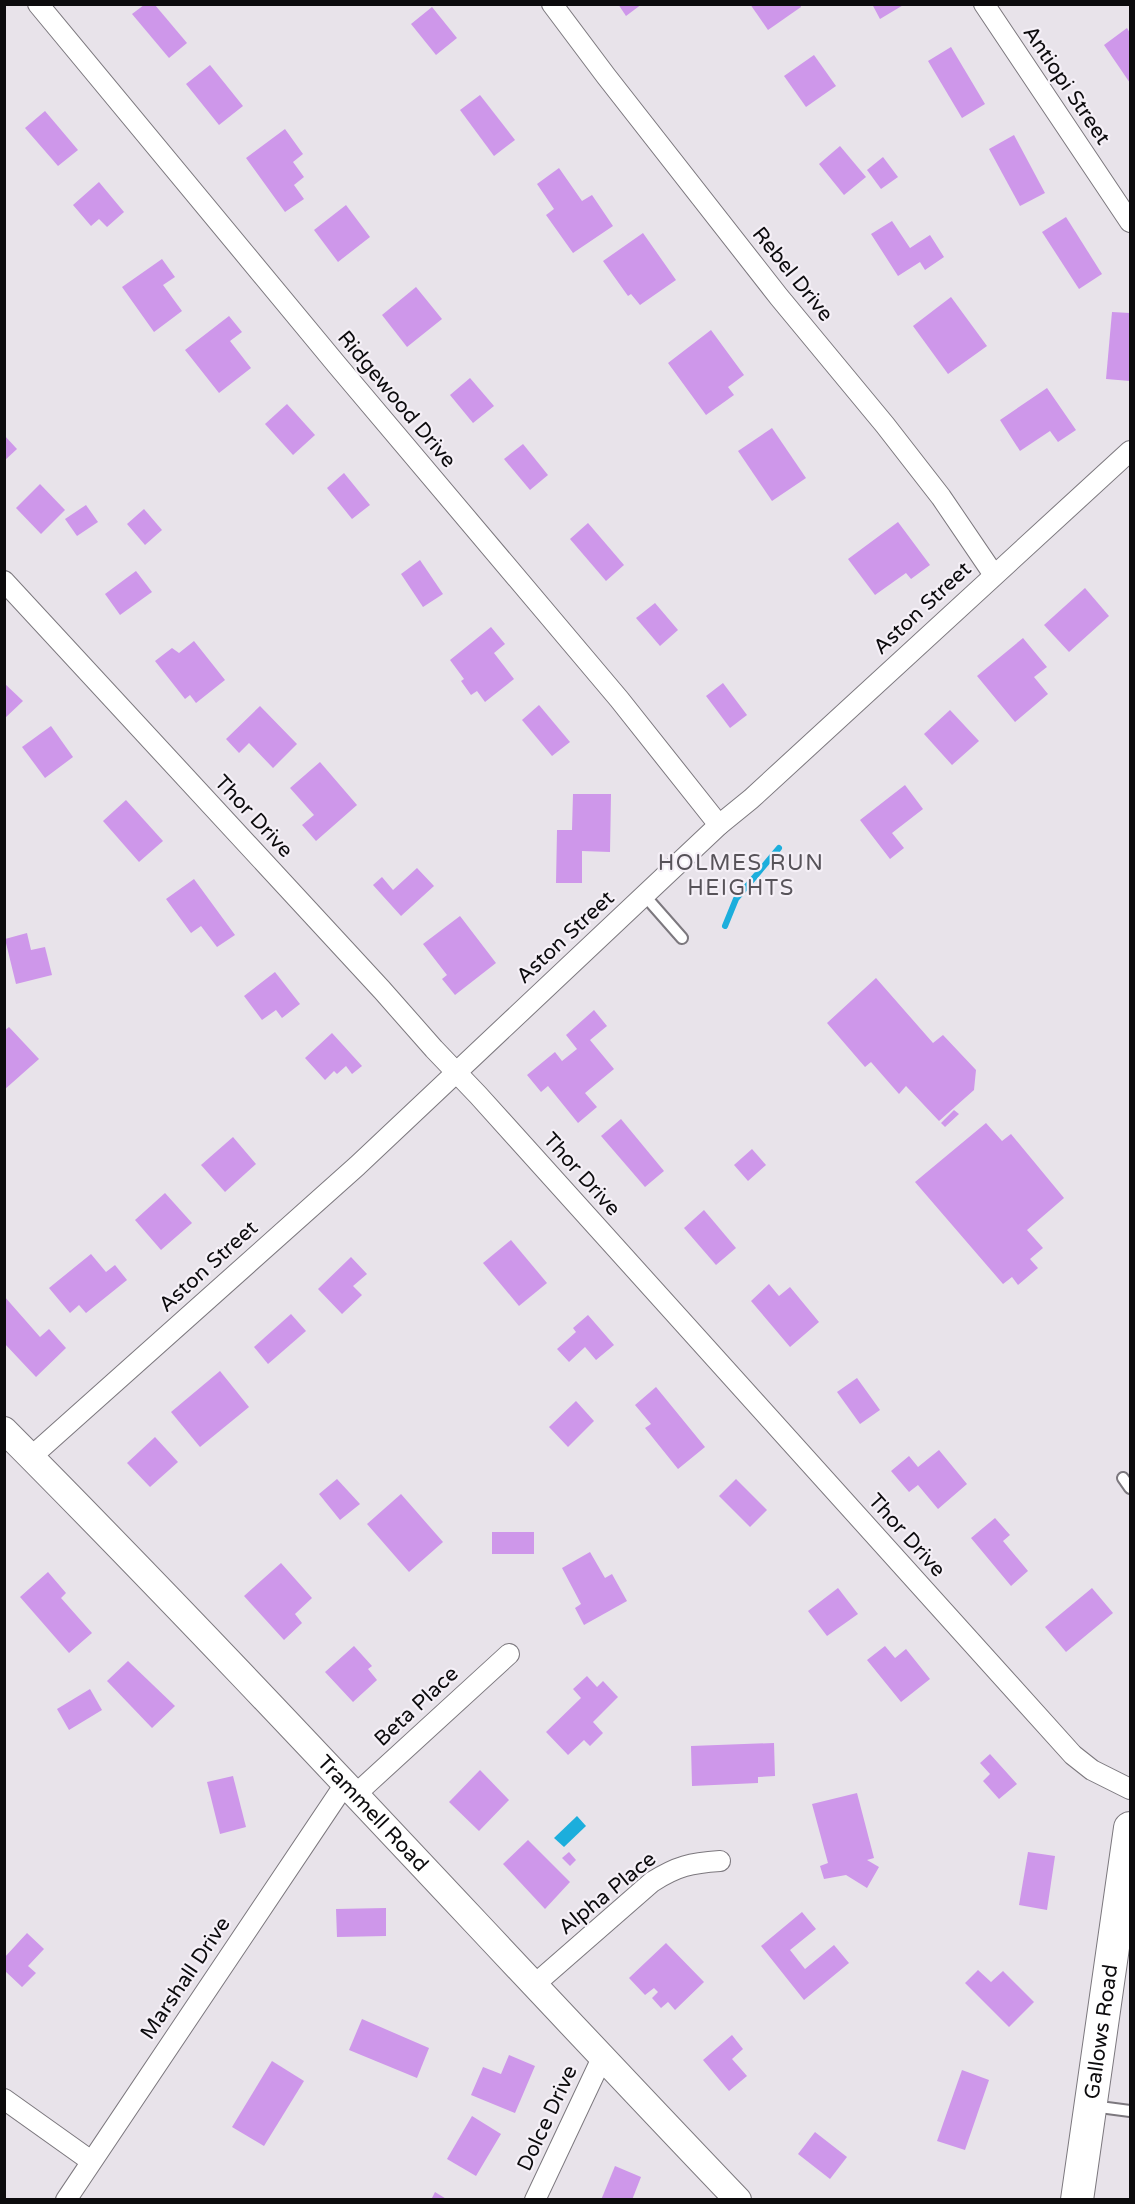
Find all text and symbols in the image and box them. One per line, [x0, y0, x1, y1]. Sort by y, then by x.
street label: Antiopi Street [1018, 21, 1116, 149]
street label: Rebel Drive [747, 222, 838, 327]
street label: Ridgewood Drive [332, 326, 461, 473]
street label: Aston Street [868, 557, 976, 660]
street label: Thor Drive [209, 770, 298, 863]
district label: HOLMES RUN HEIGHTS [658, 850, 824, 901]
street label: Aston Street [511, 886, 619, 989]
street label: Thor Drive [538, 1128, 626, 1221]
street label: Aston Street [154, 1215, 263, 1317]
street label: Thor Drive [863, 1489, 951, 1582]
street label: Beta Place [369, 1661, 464, 1752]
street label: Trammell Road [312, 1750, 433, 1877]
street label: Alpha Place [554, 1846, 661, 1940]
street label: Marshall Drive [135, 1912, 236, 2044]
street label: Gallows Road [1080, 1963, 1123, 2101]
street label: Dolce Drive [512, 2061, 583, 2175]

